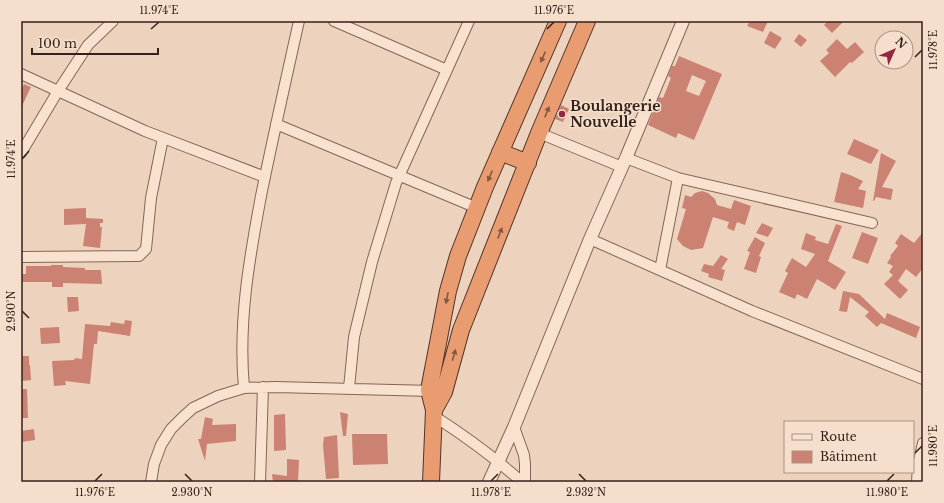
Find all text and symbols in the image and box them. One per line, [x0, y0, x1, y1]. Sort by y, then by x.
text: 11.974°E [139, 4, 179, 17]
text: 11.976°E [534, 4, 574, 17]
scale bar [32, 30, 158, 56]
north arrow [874, 30, 914, 70]
text: 11.978°E [927, 30, 940, 70]
text: N [892, 34, 910, 52]
text: 100 m [38, 36, 77, 51]
one-way arrow [539, 51, 545, 63]
place label: Boulangerie Nouvelle [570, 97, 660, 131]
one-way arrow [545, 105, 551, 117]
marker: Boulangerie Nouvelle [557, 109, 567, 119]
text: 11.974°E [5, 139, 18, 179]
one-way arrow [487, 170, 493, 181]
one-way arrow [498, 227, 504, 239]
text: 2.930°N [5, 290, 18, 332]
one-way arrow [444, 292, 450, 304]
one-way arrow [451, 348, 457, 360]
legend [784, 421, 914, 473]
text: 11.980°E [927, 425, 940, 467]
text: Route [820, 429, 857, 444]
text: Bâtiment [820, 449, 878, 464]
text: 11.976°E [75, 486, 115, 499]
text: 2.930°N [171, 486, 213, 499]
text: 11.978°E [471, 486, 511, 499]
text: 2.932°N [566, 486, 606, 499]
text: 11.980°E [866, 486, 908, 499]

